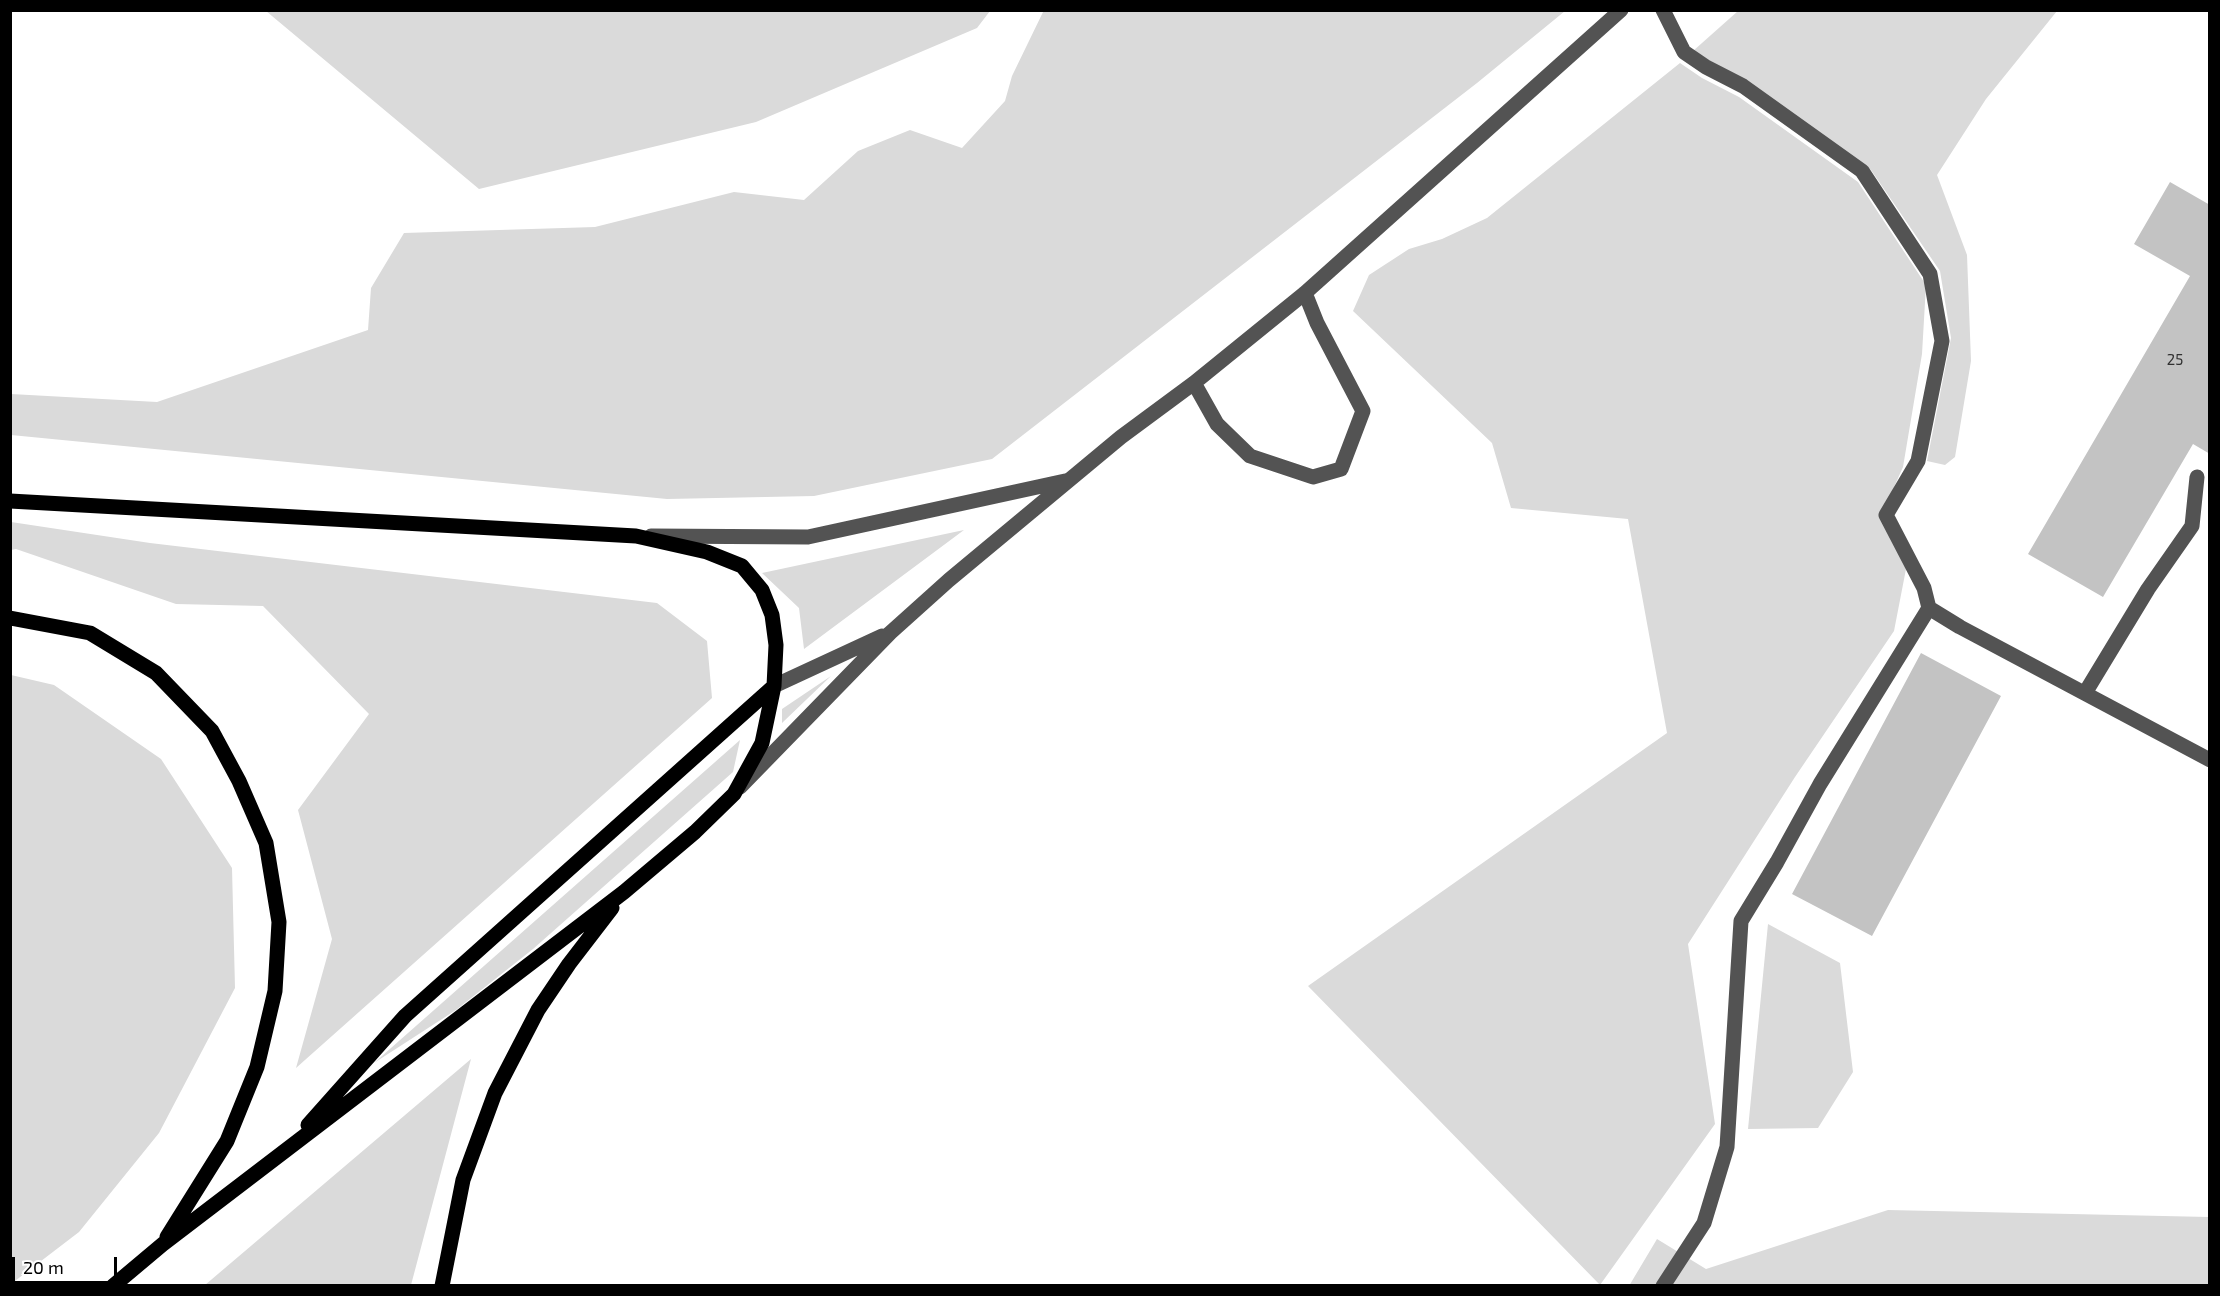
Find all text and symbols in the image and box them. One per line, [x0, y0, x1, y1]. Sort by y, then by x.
house number: 25 [2167, 351, 2183, 369]
scale bar [15, 1245, 120, 1283]
text: 20 m [23, 1256, 64, 1278]

